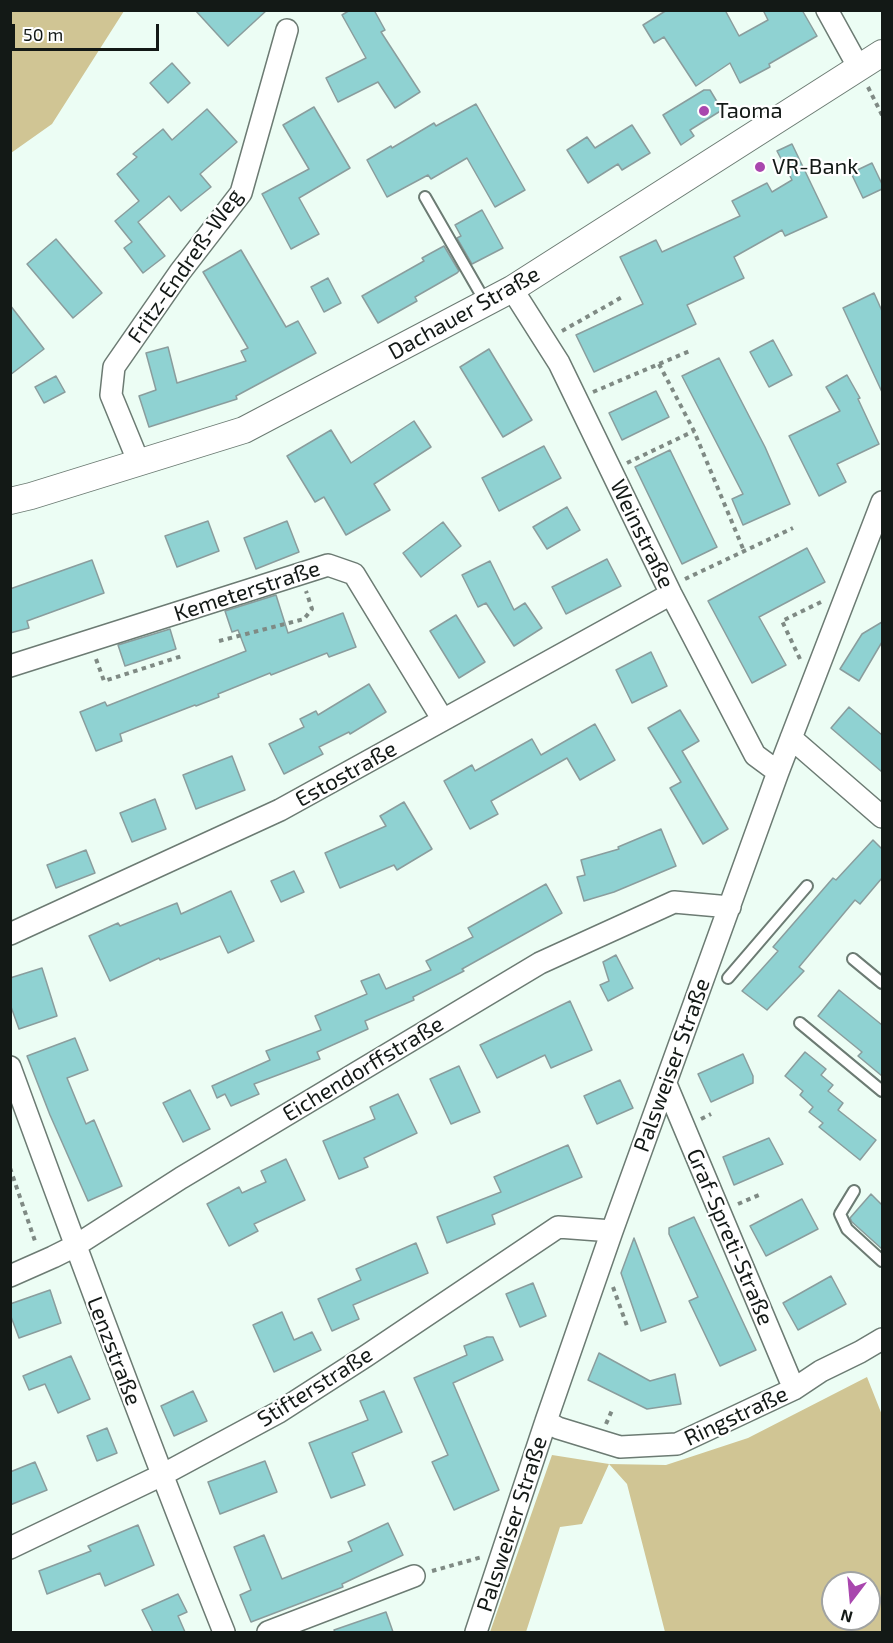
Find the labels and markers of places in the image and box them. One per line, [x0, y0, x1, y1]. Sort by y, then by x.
place label: Taoma [716, 98, 783, 124]
marker: Taoma [697, 104, 711, 118]
place label: VR-Bank [772, 154, 859, 180]
marker: VR-Bank [753, 160, 767, 174]

